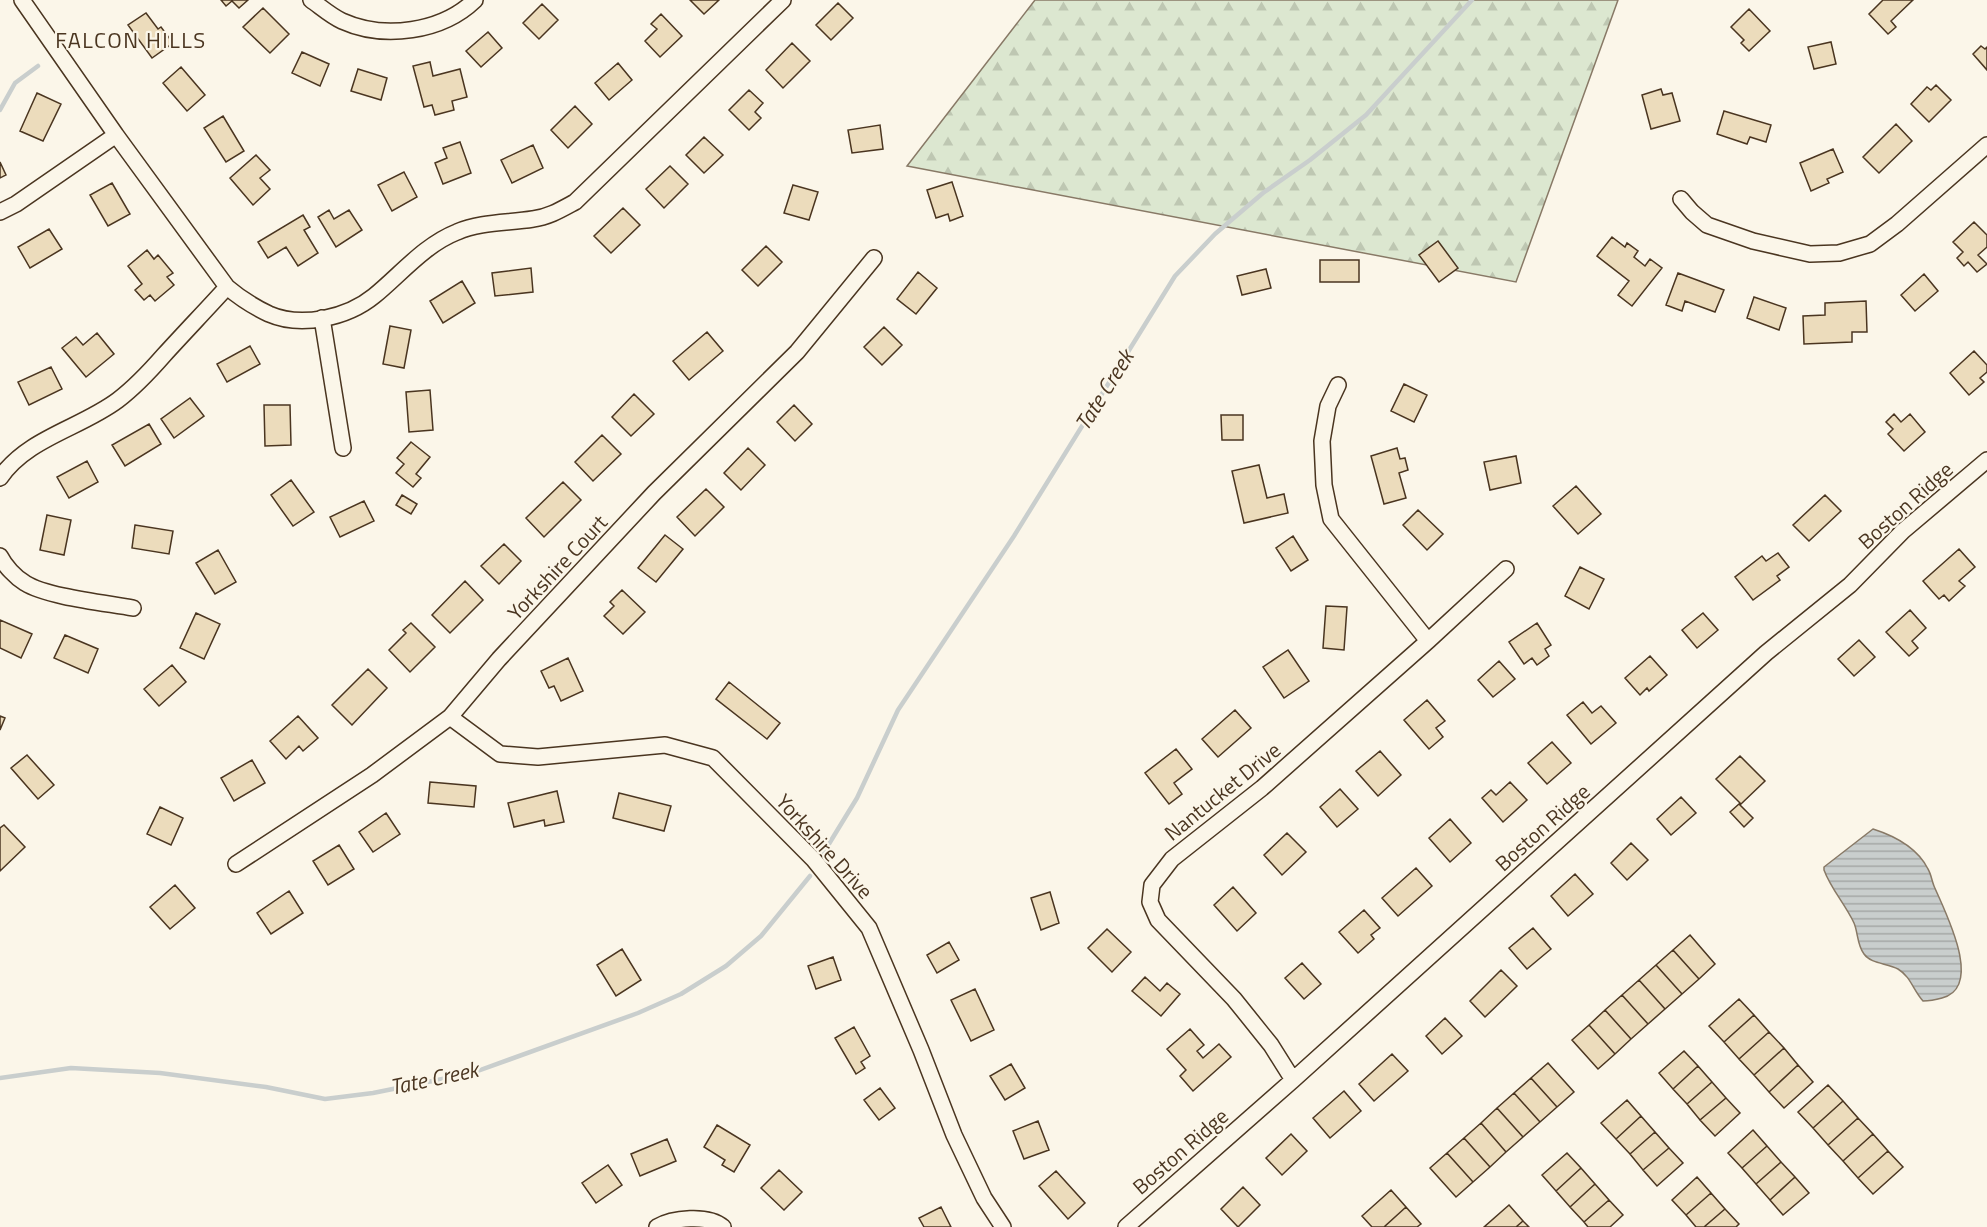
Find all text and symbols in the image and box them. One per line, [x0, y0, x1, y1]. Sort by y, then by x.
district label: FALCON HILLS [55, 23, 207, 57]
water label: Tate Creek [1066, 341, 1143, 437]
street label: Boston Ridge [1850, 454, 1960, 556]
street label: Yorkshire Court [500, 507, 615, 627]
street label: Nantucket Drive [1157, 734, 1287, 848]
street label: Boston Ridge [1487, 776, 1597, 878]
street label: Yorkshire Drive [769, 786, 881, 906]
water label: Tate Creek [387, 1052, 483, 1104]
street label: Boston Ridge [1125, 1100, 1235, 1202]

